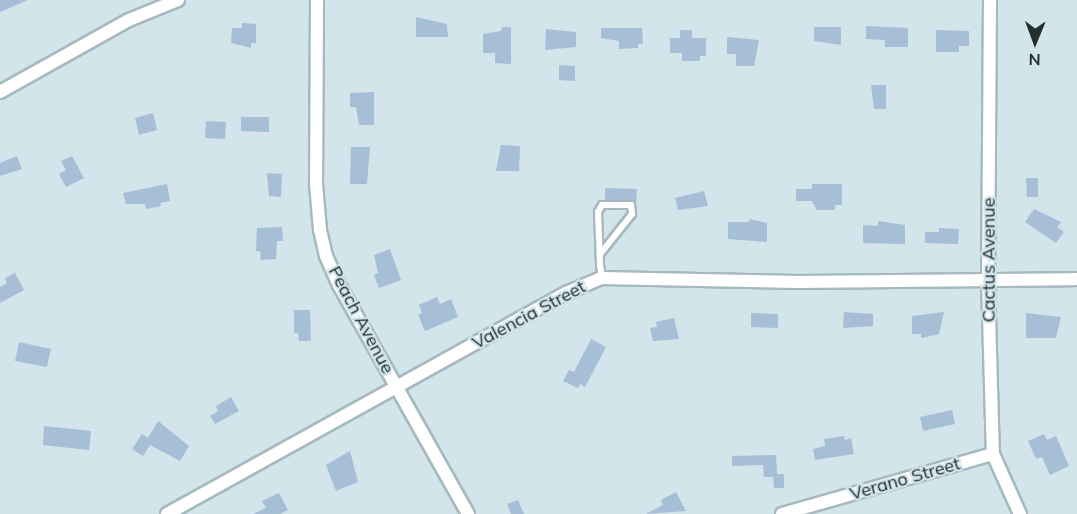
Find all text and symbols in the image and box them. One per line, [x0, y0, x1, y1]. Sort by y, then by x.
north arrow [1005, 12, 1065, 72]
text: N [1028, 50, 1041, 70]
street label: Cactus Avenue [978, 198, 1000, 322]
street label: Peach Avenue [324, 262, 398, 378]
street label: Valencia Street [469, 276, 589, 354]
street label: Verano Street [847, 453, 963, 505]

